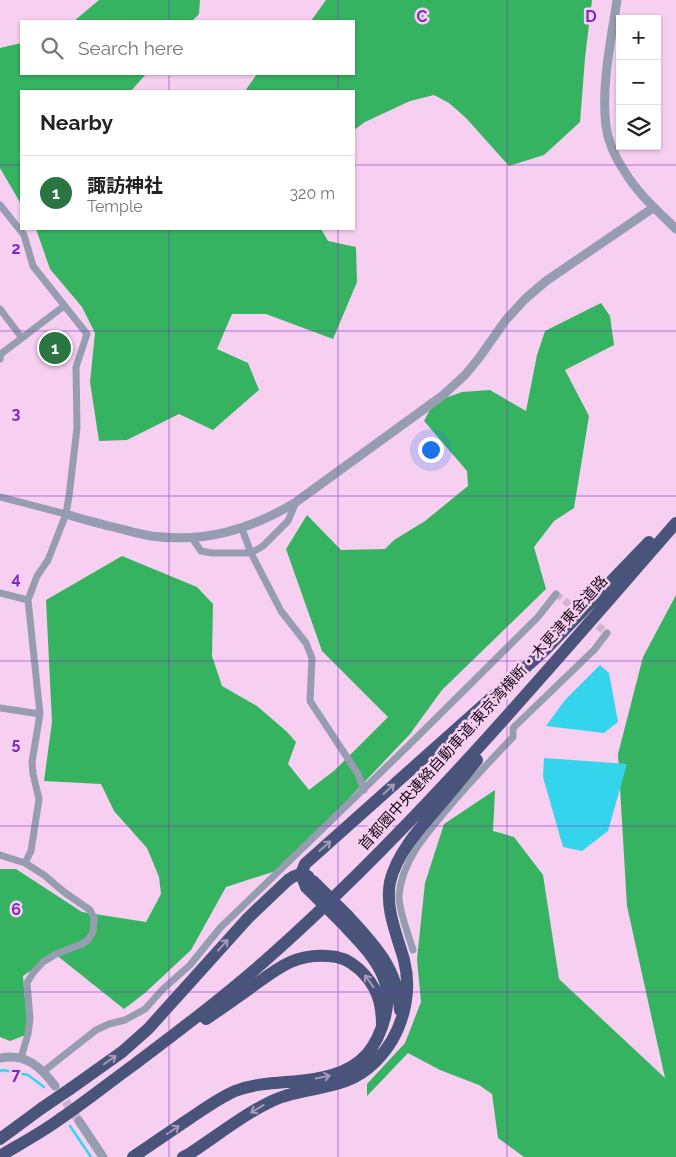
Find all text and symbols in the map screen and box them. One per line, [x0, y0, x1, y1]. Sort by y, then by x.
text: C [417, 7, 428, 26]
text: D [585, 7, 597, 26]
map controls [616, 15, 661, 150]
button: + [616, 15, 661, 60]
search box [20, 20, 355, 75]
icon: search [38, 34, 66, 62]
text: Search here [78, 37, 184, 59]
button: − [616, 60, 661, 105]
button: layers [616, 105, 661, 150]
text: Nearby [40, 110, 113, 135]
text: 諏訪神社 [87, 174, 163, 196]
text: 1 [52, 184, 60, 203]
text: 320 m [290, 184, 335, 203]
text: Temple [87, 197, 143, 216]
text: 2 [11, 239, 21, 258]
pin: 1 [39, 329, 71, 367]
text: 3 [12, 404, 21, 423]
your location [418, 437, 444, 463]
text: 4 [11, 569, 21, 588]
street label: 首都圏中央連絡自動車道;東京湾横断・木更津東金道路 [355, 572, 611, 854]
text: 5 [12, 734, 21, 753]
one-way arrow [383, 783, 396, 795]
one-way arrow [318, 841, 331, 852]
text: 6 [11, 900, 21, 919]
one-way arrow [217, 938, 229, 951]
one-way arrow [364, 974, 374, 988]
one-way arrow [102, 1055, 116, 1065]
text: 7 [12, 1065, 21, 1084]
one-way arrow [315, 1072, 331, 1081]
one-way arrow [249, 1104, 264, 1114]
one-way arrow [166, 1124, 180, 1135]

